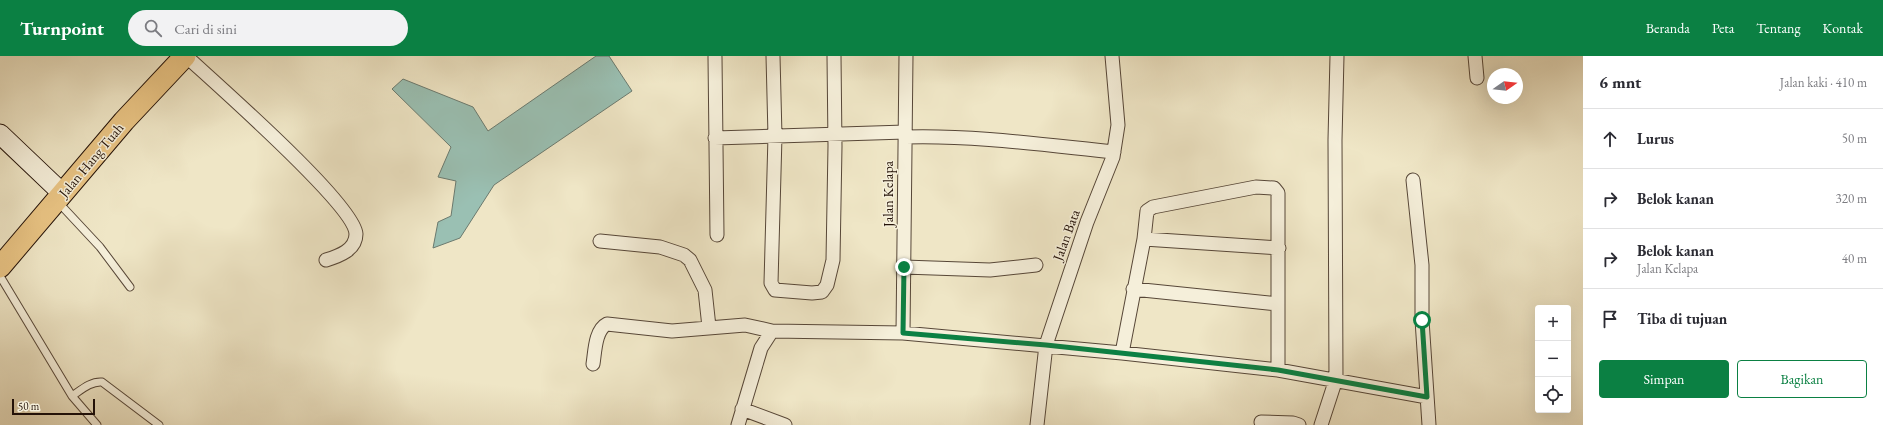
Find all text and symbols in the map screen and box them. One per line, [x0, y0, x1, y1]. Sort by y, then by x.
search box [128, 10, 408, 46]
text: Turnpoint [20, 16, 104, 41]
icon: search [142, 17, 164, 39]
text: Cari di sini [174, 19, 237, 38]
text: Beranda [1646, 19, 1690, 37]
text: Peta [1712, 19, 1734, 37]
text: Tentang [1756, 19, 1801, 37]
text: Kontak [1823, 19, 1863, 37]
north arrow [1487, 68, 1523, 104]
text: 6 mnt [1599, 71, 1641, 93]
text: Jalan kaki · 410 m [1780, 74, 1867, 91]
street label: Jalan Hang Tuah [54, 119, 128, 202]
icon: ahead [1599, 128, 1621, 150]
text: Lurus [1637, 129, 1674, 148]
text: 50 m [1842, 130, 1867, 147]
street label: Jalan Kelapa [879, 161, 897, 228]
icon: right [1599, 188, 1621, 210]
text: Belok kanan [1637, 189, 1714, 208]
text: 320 m [1836, 190, 1867, 207]
street label: Jalan Bata [1048, 207, 1084, 264]
text: Belok kanan [1637, 241, 1714, 260]
icon: right [1599, 248, 1621, 270]
text: 40 m [1842, 250, 1867, 267]
route end [895, 258, 913, 276]
text: Jalan Kelapa [1637, 260, 1698, 277]
map controls [1535, 305, 1571, 413]
button: + [1535, 305, 1571, 341]
icon: arrive [1599, 308, 1621, 330]
text: Tiba di tujuan [1637, 309, 1727, 328]
route start [1413, 311, 1431, 329]
button: − [1535, 341, 1571, 377]
button: Simpan [1599, 360, 1729, 398]
button: Bagikan [1737, 360, 1867, 398]
button: locate [1535, 377, 1571, 413]
scale bar [12, 397, 95, 416]
text: 50 m [18, 399, 39, 413]

